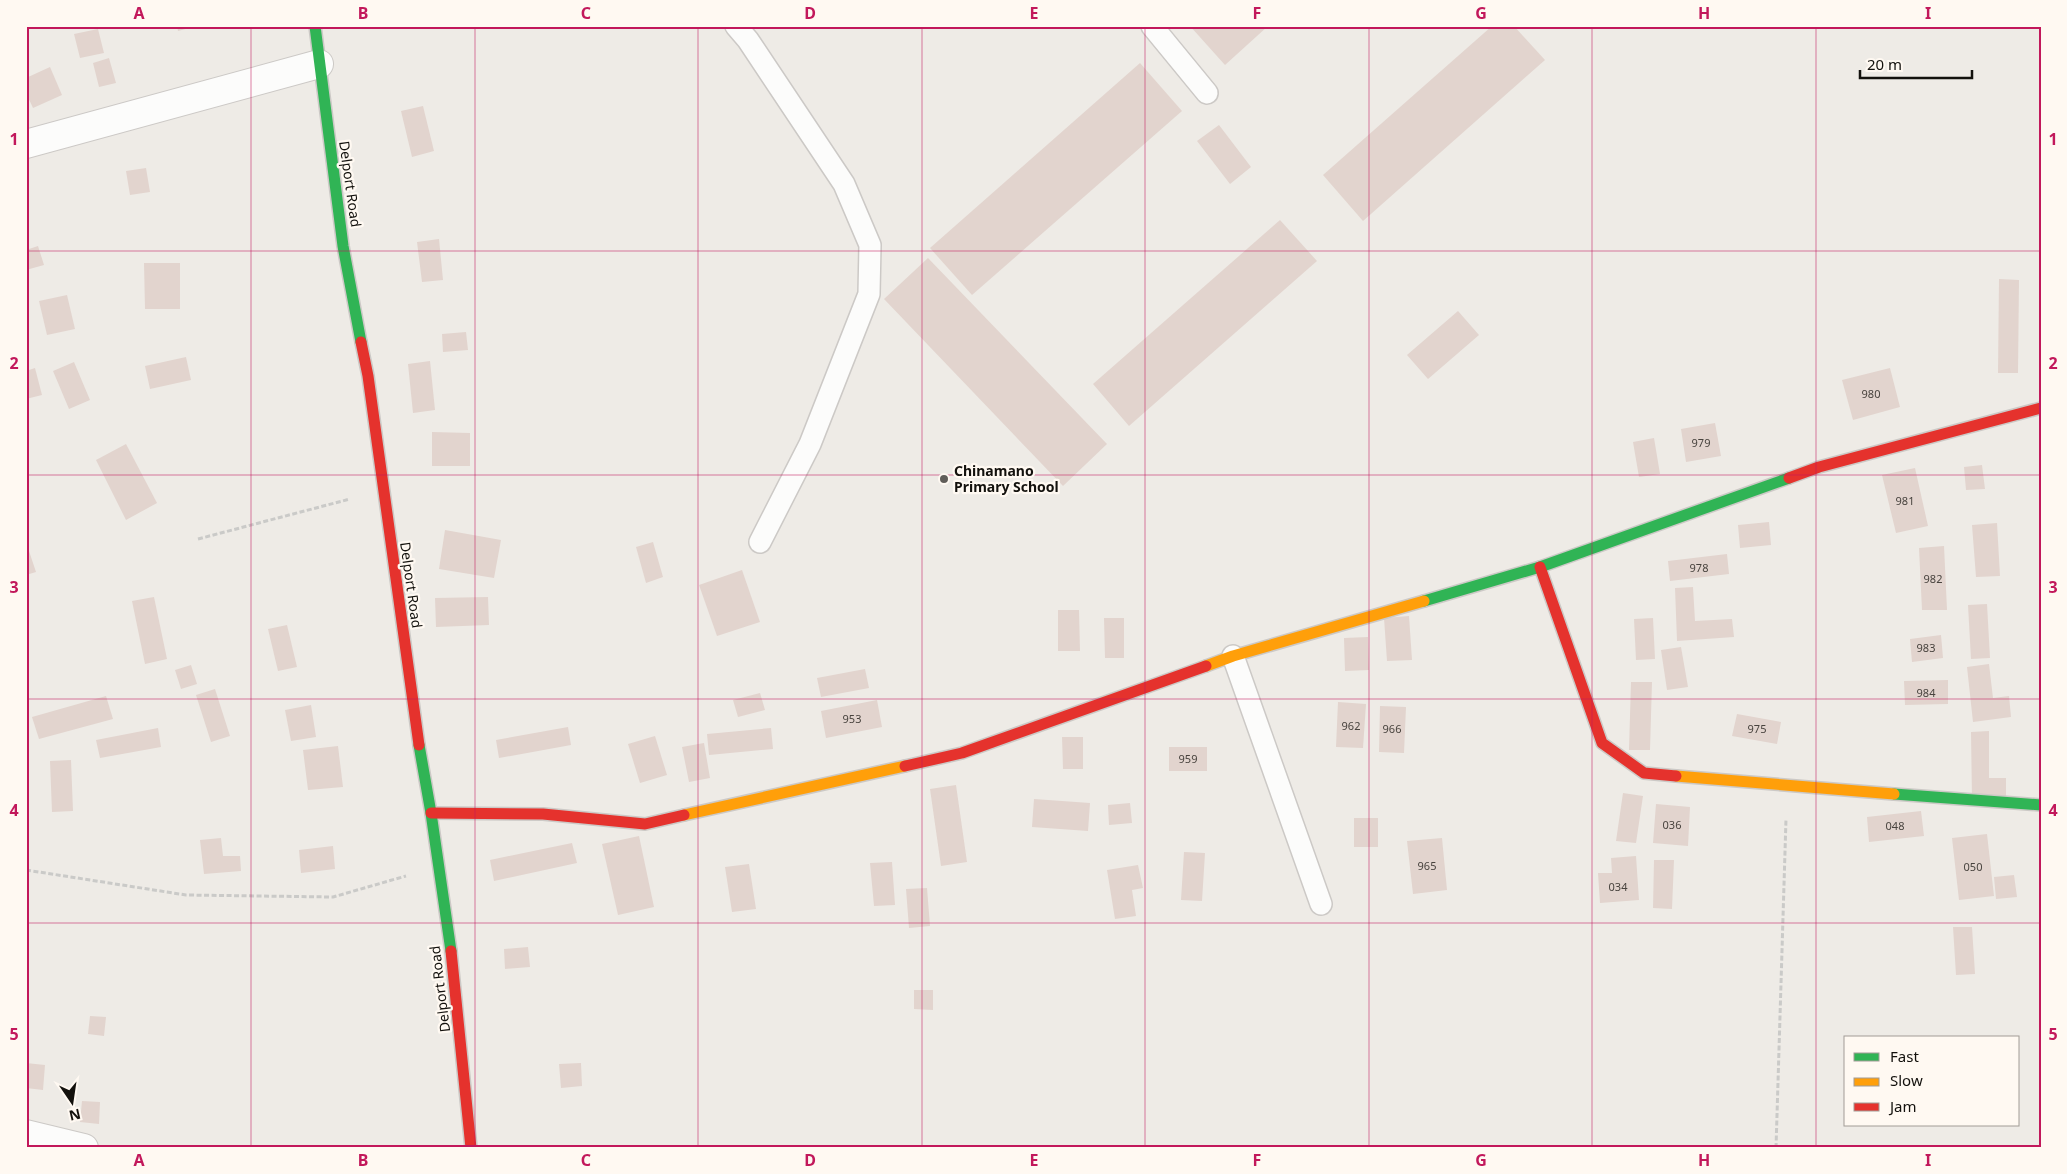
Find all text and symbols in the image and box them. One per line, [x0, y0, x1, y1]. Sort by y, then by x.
text: A [133, 2, 145, 24]
text: B [358, 2, 368, 24]
text: C [581, 2, 591, 24]
text: D [804, 2, 816, 24]
text: E [1030, 2, 1039, 24]
text: F [1253, 2, 1261, 24]
text: G [1475, 2, 1487, 24]
text: H [1698, 2, 1710, 24]
text: I [1925, 2, 1931, 24]
scale bar [1860, 48, 1972, 80]
text: 20 m [1867, 54, 1902, 74]
text: 1 [9, 128, 19, 150]
text: 1 [2048, 128, 2058, 150]
street label: Delport Road [335, 140, 366, 228]
text: 2 [9, 352, 19, 374]
text: 2 [2048, 352, 2058, 374]
house number: 980 [1862, 386, 1880, 401]
house number: 979 [1692, 435, 1710, 450]
place label: Chinamano Primary School [954, 461, 1059, 496]
marker: Chinamano Primary School [938, 473, 950, 485]
house number: 981 [1896, 493, 1914, 508]
street label: Delport Road [396, 541, 427, 629]
house number: 978 [1690, 560, 1708, 575]
house number: 982 [1924, 571, 1942, 586]
text: 3 [9, 576, 19, 598]
text: 3 [2048, 576, 2058, 598]
house number: 983 [1917, 640, 1935, 655]
house number: 984 [1917, 685, 1936, 700]
house number: 953 [843, 711, 861, 726]
house number: 962 [1342, 718, 1360, 733]
house number: 966 [1383, 721, 1401, 736]
house number: 975 [1748, 721, 1766, 736]
house number: 959 [1179, 751, 1197, 766]
text: 4 [9, 799, 19, 821]
text: 4 [2048, 799, 2058, 821]
house number: 036 [1663, 817, 1681, 832]
house number: 048 [1886, 818, 1904, 833]
house number: 965 [1418, 858, 1436, 873]
house number: 050 [1964, 859, 1982, 874]
house number: 034 [1609, 879, 1628, 894]
street label: Delport Road [425, 945, 454, 1033]
text: 5 [9, 1023, 19, 1045]
text: 5 [2048, 1023, 2058, 1045]
legend [1844, 1036, 2020, 1126]
text: Fast [1890, 1046, 1919, 1066]
text: Slow [1890, 1070, 1923, 1090]
north arrow [48, 1076, 98, 1126]
text: Jam [1888, 1096, 1917, 1116]
text: N [67, 1105, 83, 1126]
text: A [133, 1149, 145, 1171]
text: B [358, 1149, 368, 1171]
text: C [581, 1149, 591, 1171]
text: D [804, 1149, 816, 1171]
text: E [1030, 1149, 1039, 1171]
text: F [1253, 1149, 1261, 1171]
text: G [1475, 1149, 1487, 1171]
text: H [1698, 1149, 1710, 1171]
text: I [1925, 1149, 1931, 1171]

